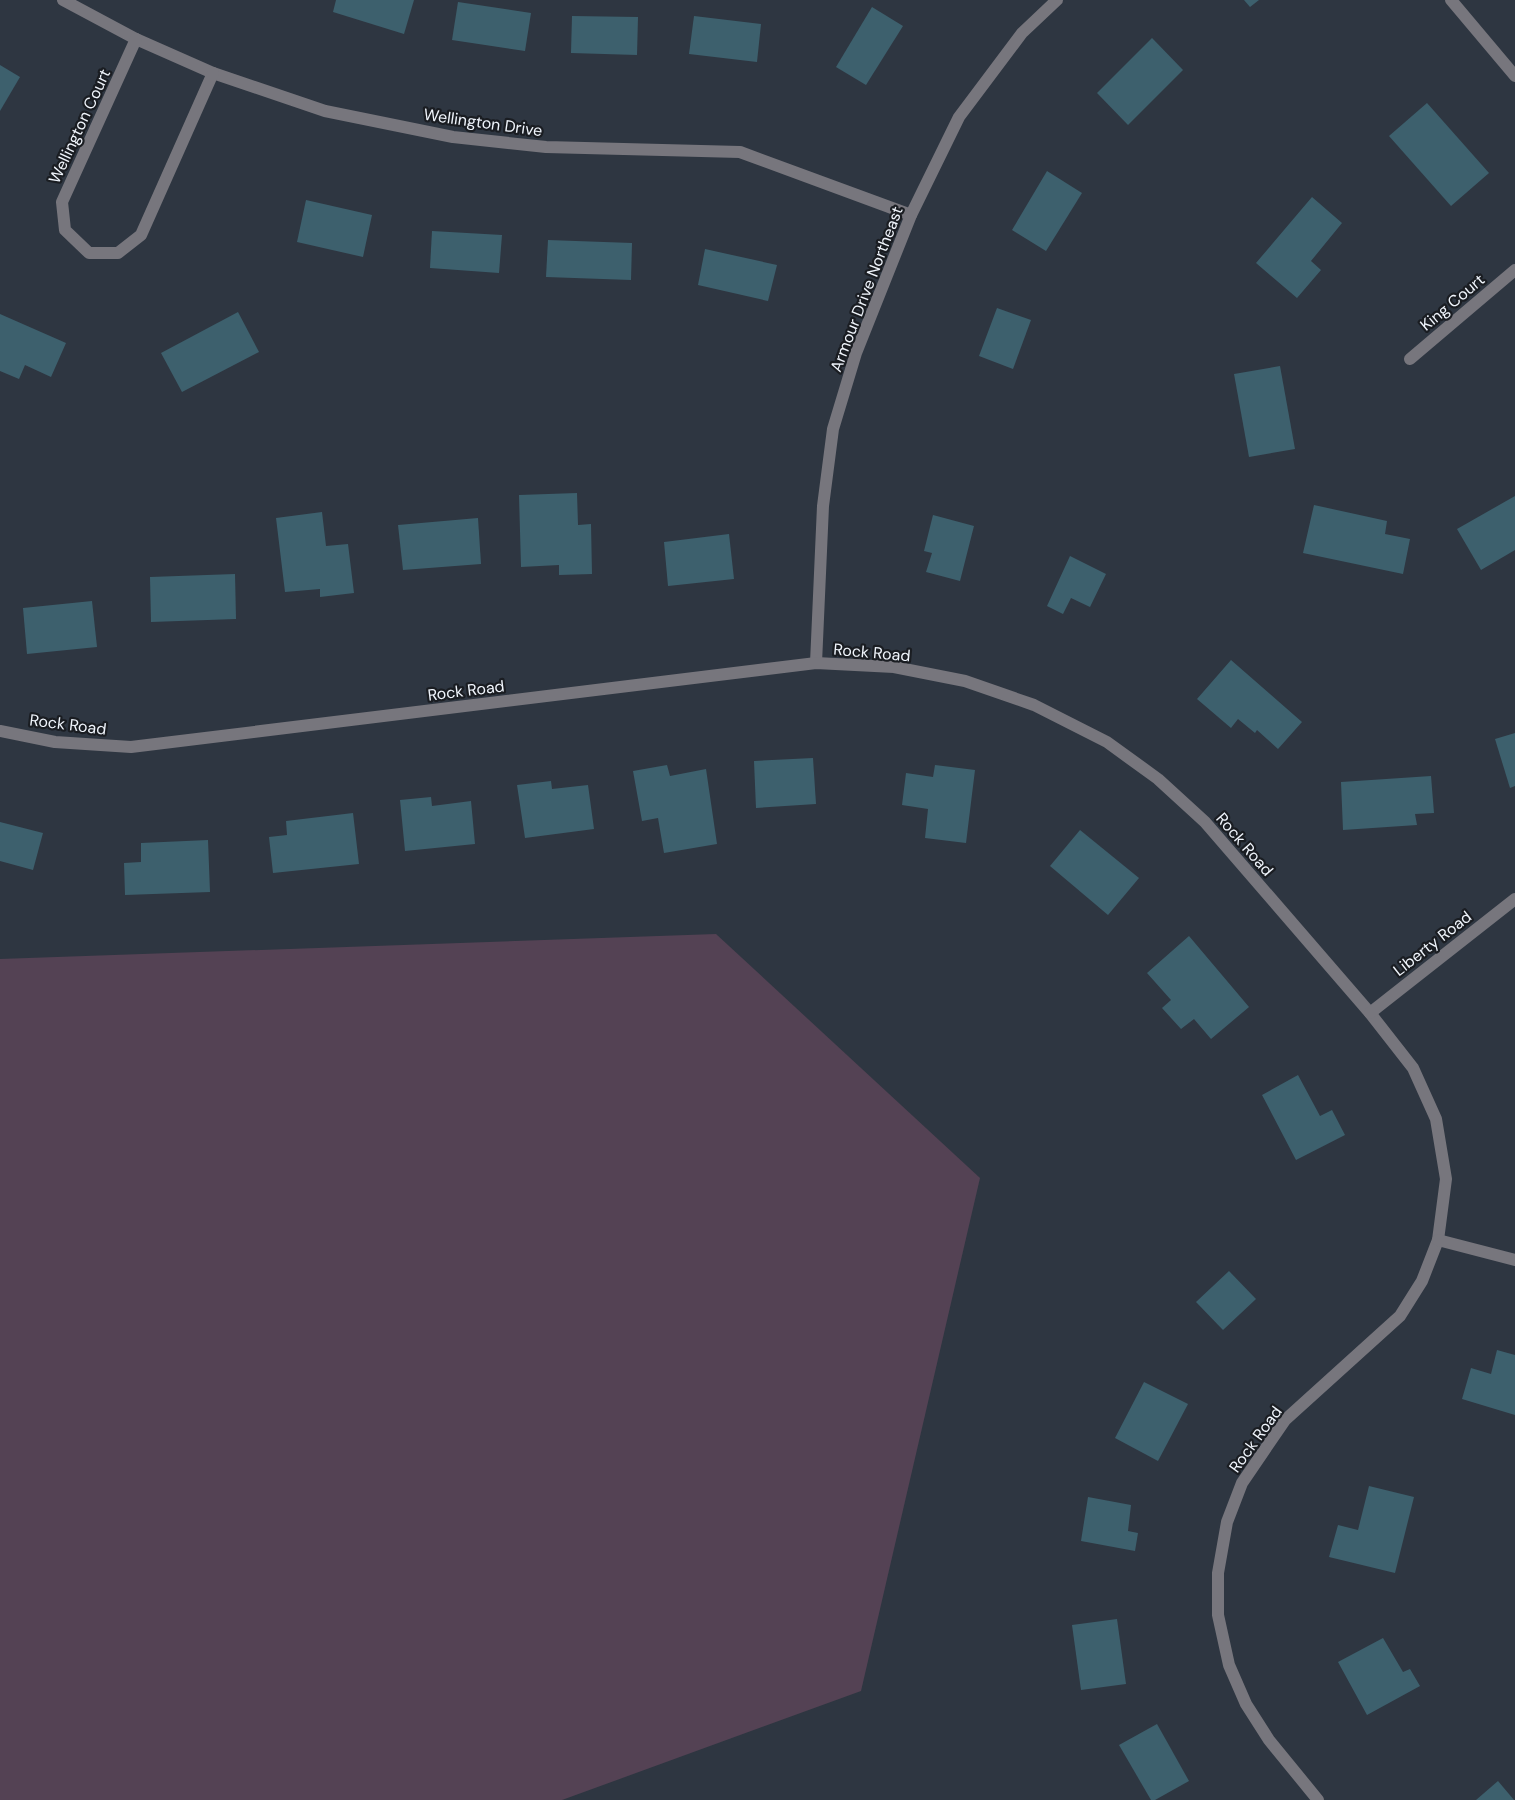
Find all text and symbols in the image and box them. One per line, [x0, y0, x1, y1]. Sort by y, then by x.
street label: Wellington Court [44, 66, 115, 187]
street label: Wellington Drive [422, 104, 544, 141]
street label: Armour Drive Northeast [825, 204, 908, 375]
street label: King Court [1416, 269, 1489, 335]
street label: Rock Road [833, 639, 911, 666]
street label: Rock Road [426, 675, 506, 706]
street label: Rock Road [28, 709, 108, 740]
street label: Rock Road [1211, 808, 1278, 880]
street label: Liberty Road [1389, 906, 1476, 981]
street label: Rock Road [1224, 1402, 1287, 1477]

